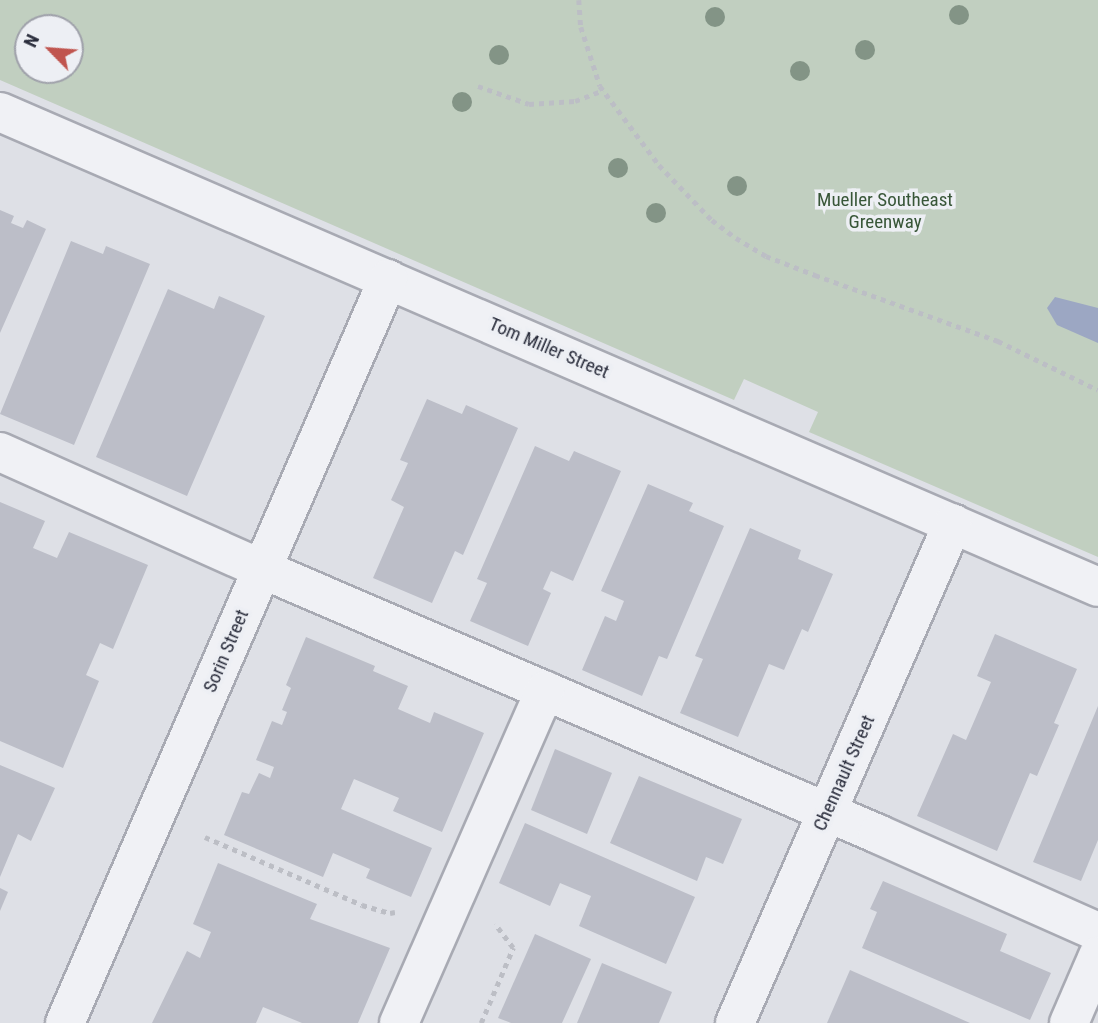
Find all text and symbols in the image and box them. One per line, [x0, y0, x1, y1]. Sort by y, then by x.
north arrow [14, 14, 84, 84]
text: N [18, 31, 44, 51]
park label: Mueller Southeast Greenway [817, 189, 953, 233]
street label: Tom Miller Street [486, 312, 612, 384]
street label: Sorin Street [198, 606, 254, 696]
street label: Chennault Street [808, 712, 880, 834]

